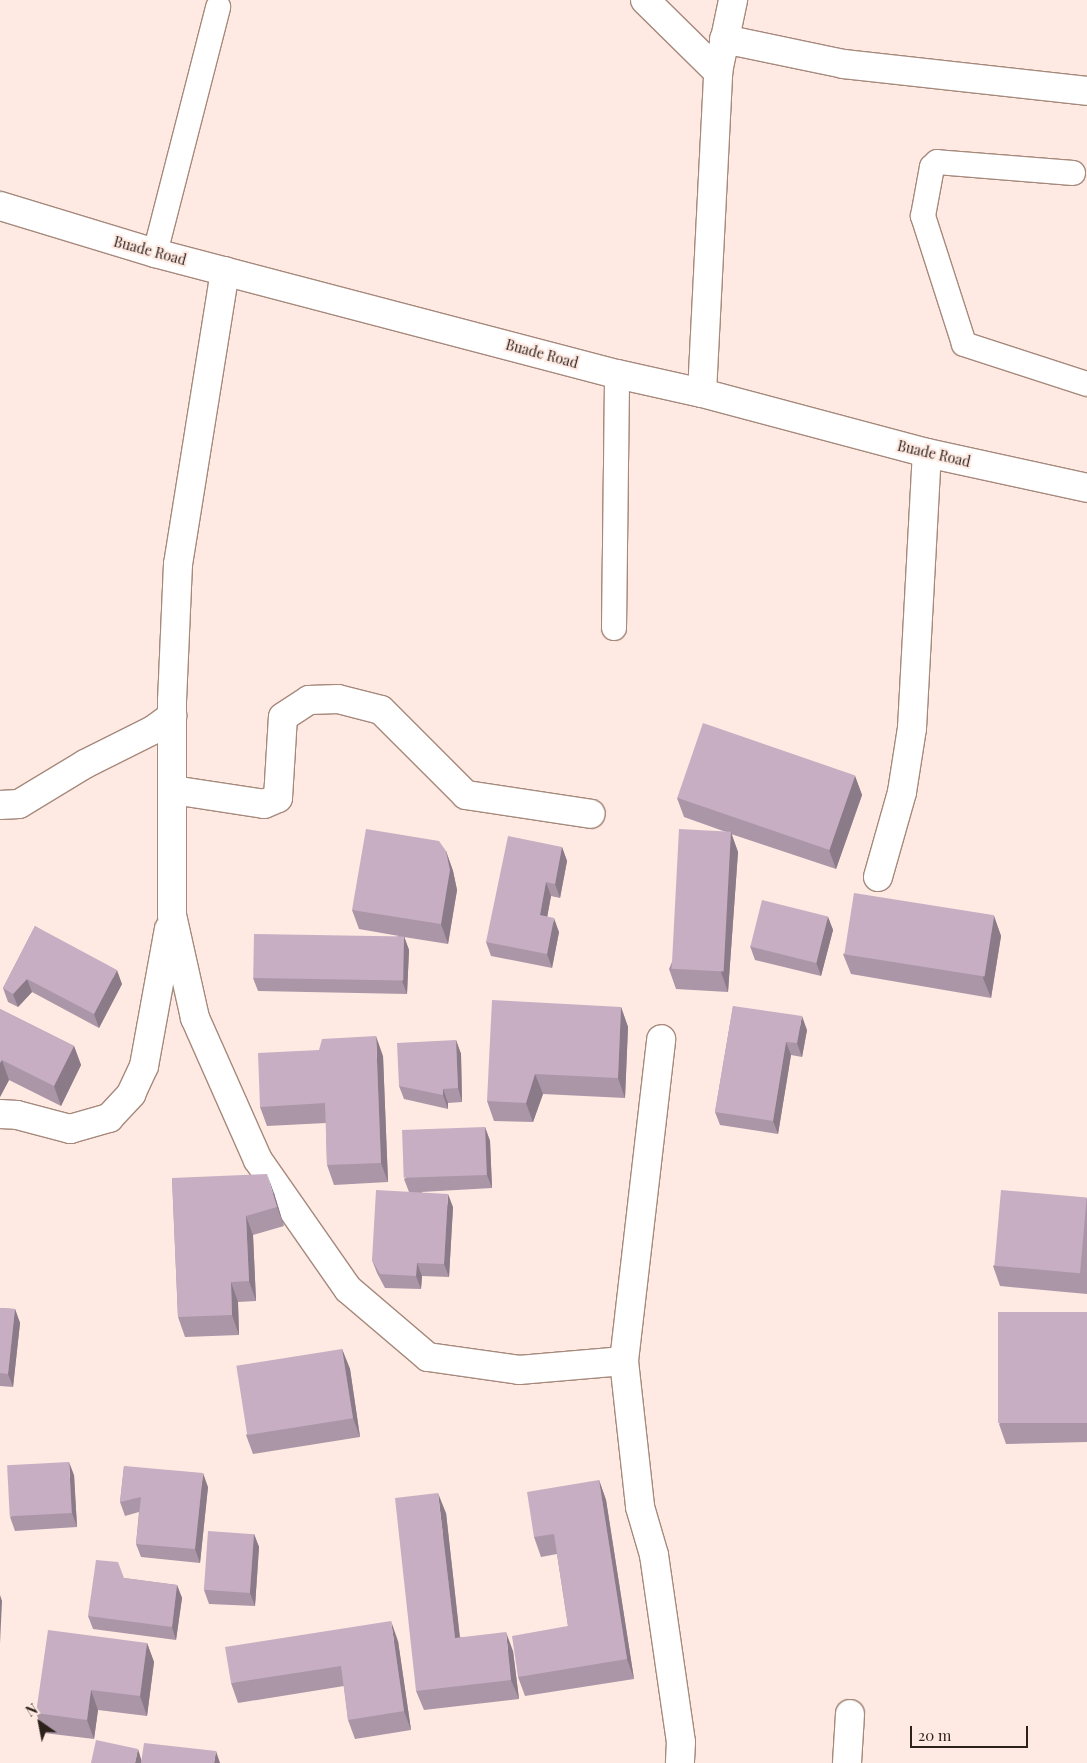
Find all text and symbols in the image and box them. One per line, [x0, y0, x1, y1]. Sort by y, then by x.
street label: Buade Road [112, 233, 188, 269]
street label: Buade Road [504, 336, 580, 372]
street label: Buade Road [896, 437, 972, 471]
north arrow [15, 1698, 65, 1748]
text: N [22, 1699, 41, 1721]
scale bar [912, 1716, 1030, 1748]
text: 20 m [918, 1725, 951, 1745]

